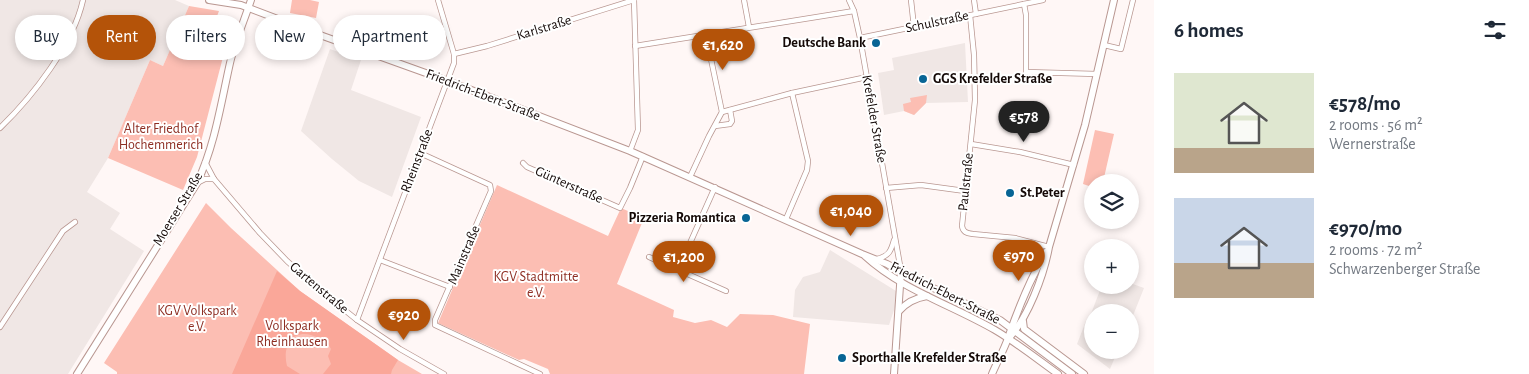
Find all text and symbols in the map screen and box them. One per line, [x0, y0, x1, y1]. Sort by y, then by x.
street label: Schulstraße [904, 8, 970, 36]
street label: Karlstraße [515, 13, 573, 43]
chip: Buy [15, 15, 77, 60]
chip: Rent [87, 15, 156, 60]
chip: Filters [166, 15, 245, 60]
chip: New [255, 15, 323, 60]
chip: Apartment [333, 15, 446, 60]
icon: filters [1481, 16, 1509, 44]
text: 6 homes [1174, 20, 1244, 41]
pin: €1,620 [682, 28, 764, 71]
place label: Deutsche Bank [782, 36, 866, 50]
text: €1,620 [703, 37, 743, 53]
marker: Deutsche Bank [870, 37, 882, 49]
street label: Friedrich-Ebert-Straße [424, 67, 542, 123]
place label: GGS Krefelder Straße [933, 72, 1053, 86]
marker: GGS Krefelder Straße [917, 73, 929, 85]
street label: Krefelder Straße [859, 74, 889, 164]
icon: home [1214, 93, 1274, 153]
text: €578/mo [1329, 93, 1401, 114]
pin: €578 [994, 100, 1054, 143]
text: €578 [1009, 109, 1039, 125]
text: 2 rooms · 56 m² [1329, 117, 1423, 133]
park label: Alter Friedhof Hochemmerich [119, 122, 203, 152]
street label: Rheinstraße [399, 127, 435, 195]
text: Wernerstraße [1329, 136, 1416, 152]
street label: Paulstraße [956, 152, 976, 212]
street label: Günterstraße [533, 164, 605, 206]
street label: Moerser Straße [151, 170, 205, 248]
map controls [1084, 174, 1139, 359]
button: layers [1084, 174, 1139, 229]
place label: St.Peter [1020, 186, 1065, 200]
marker: St.Peter [1004, 187, 1016, 199]
pin: €1,040 [810, 194, 892, 237]
text: €1,040 [830, 203, 872, 219]
place label: Pizzeria Romantica [628, 211, 736, 225]
marker: Pizzeria Romantica [740, 212, 752, 224]
icon: home [1214, 218, 1274, 278]
text: €970/mo [1329, 218, 1402, 239]
street label: Mainstraße [445, 223, 483, 287]
button: + [1084, 239, 1139, 294]
pin: €1,200 [643, 240, 725, 283]
pin: €970 [989, 240, 1049, 282]
text: 2 rooms · 72 m² [1329, 242, 1422, 258]
text: €970 [1004, 248, 1034, 264]
text: €1,200 [663, 249, 705, 265]
street label: Friedrich-Ebert-Straße [888, 259, 1002, 327]
street label: Gartenstraße [287, 260, 351, 316]
text: Schwarzenberger Straße [1329, 261, 1480, 277]
park label: KGV Stadtmitte e.V. [494, 270, 578, 300]
pin: €920 [374, 298, 434, 341]
park label: KGV Volkspark e.V. [157, 304, 237, 334]
button: − [1084, 304, 1139, 359]
text: €920 [388, 307, 420, 323]
park label: Volkspark Rheinhausen [256, 319, 328, 349]
place label: Sporthalle Krefelder Straße [852, 351, 1007, 365]
marker: Sporthalle Krefelder Straße [836, 352, 848, 364]

